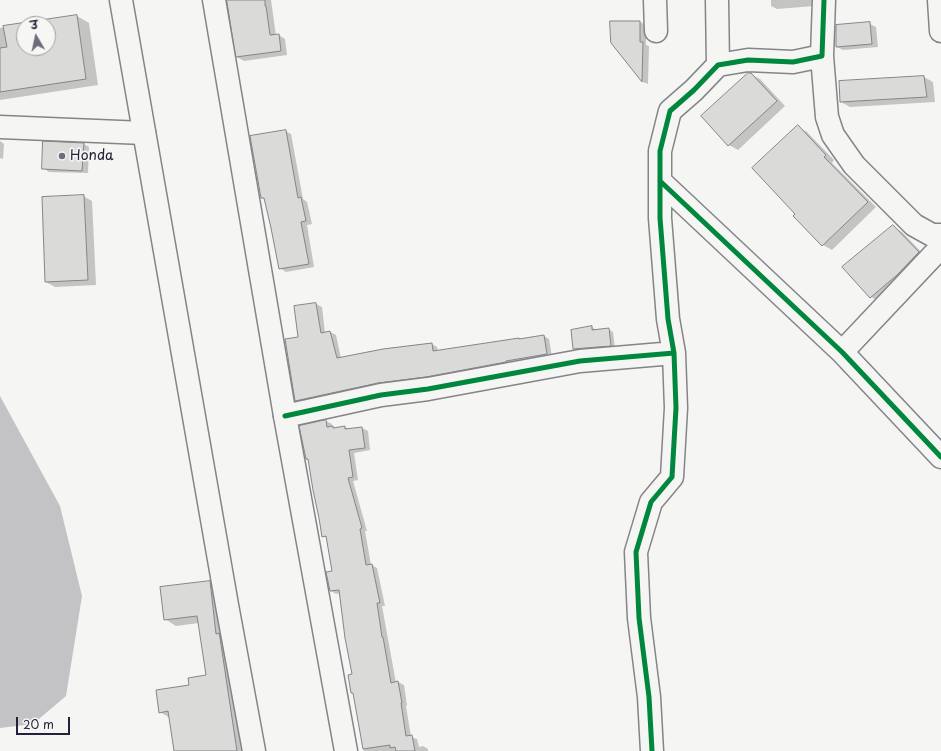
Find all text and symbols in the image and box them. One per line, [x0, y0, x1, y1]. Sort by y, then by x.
north arrow [16, 16, 56, 56]
text: उ [29, 16, 39, 34]
place label: Honda [70, 148, 114, 164]
marker: Honda [57, 151, 67, 161]
scale bar [18, 709, 72, 735]
text: 20 m [23, 715, 54, 733]

